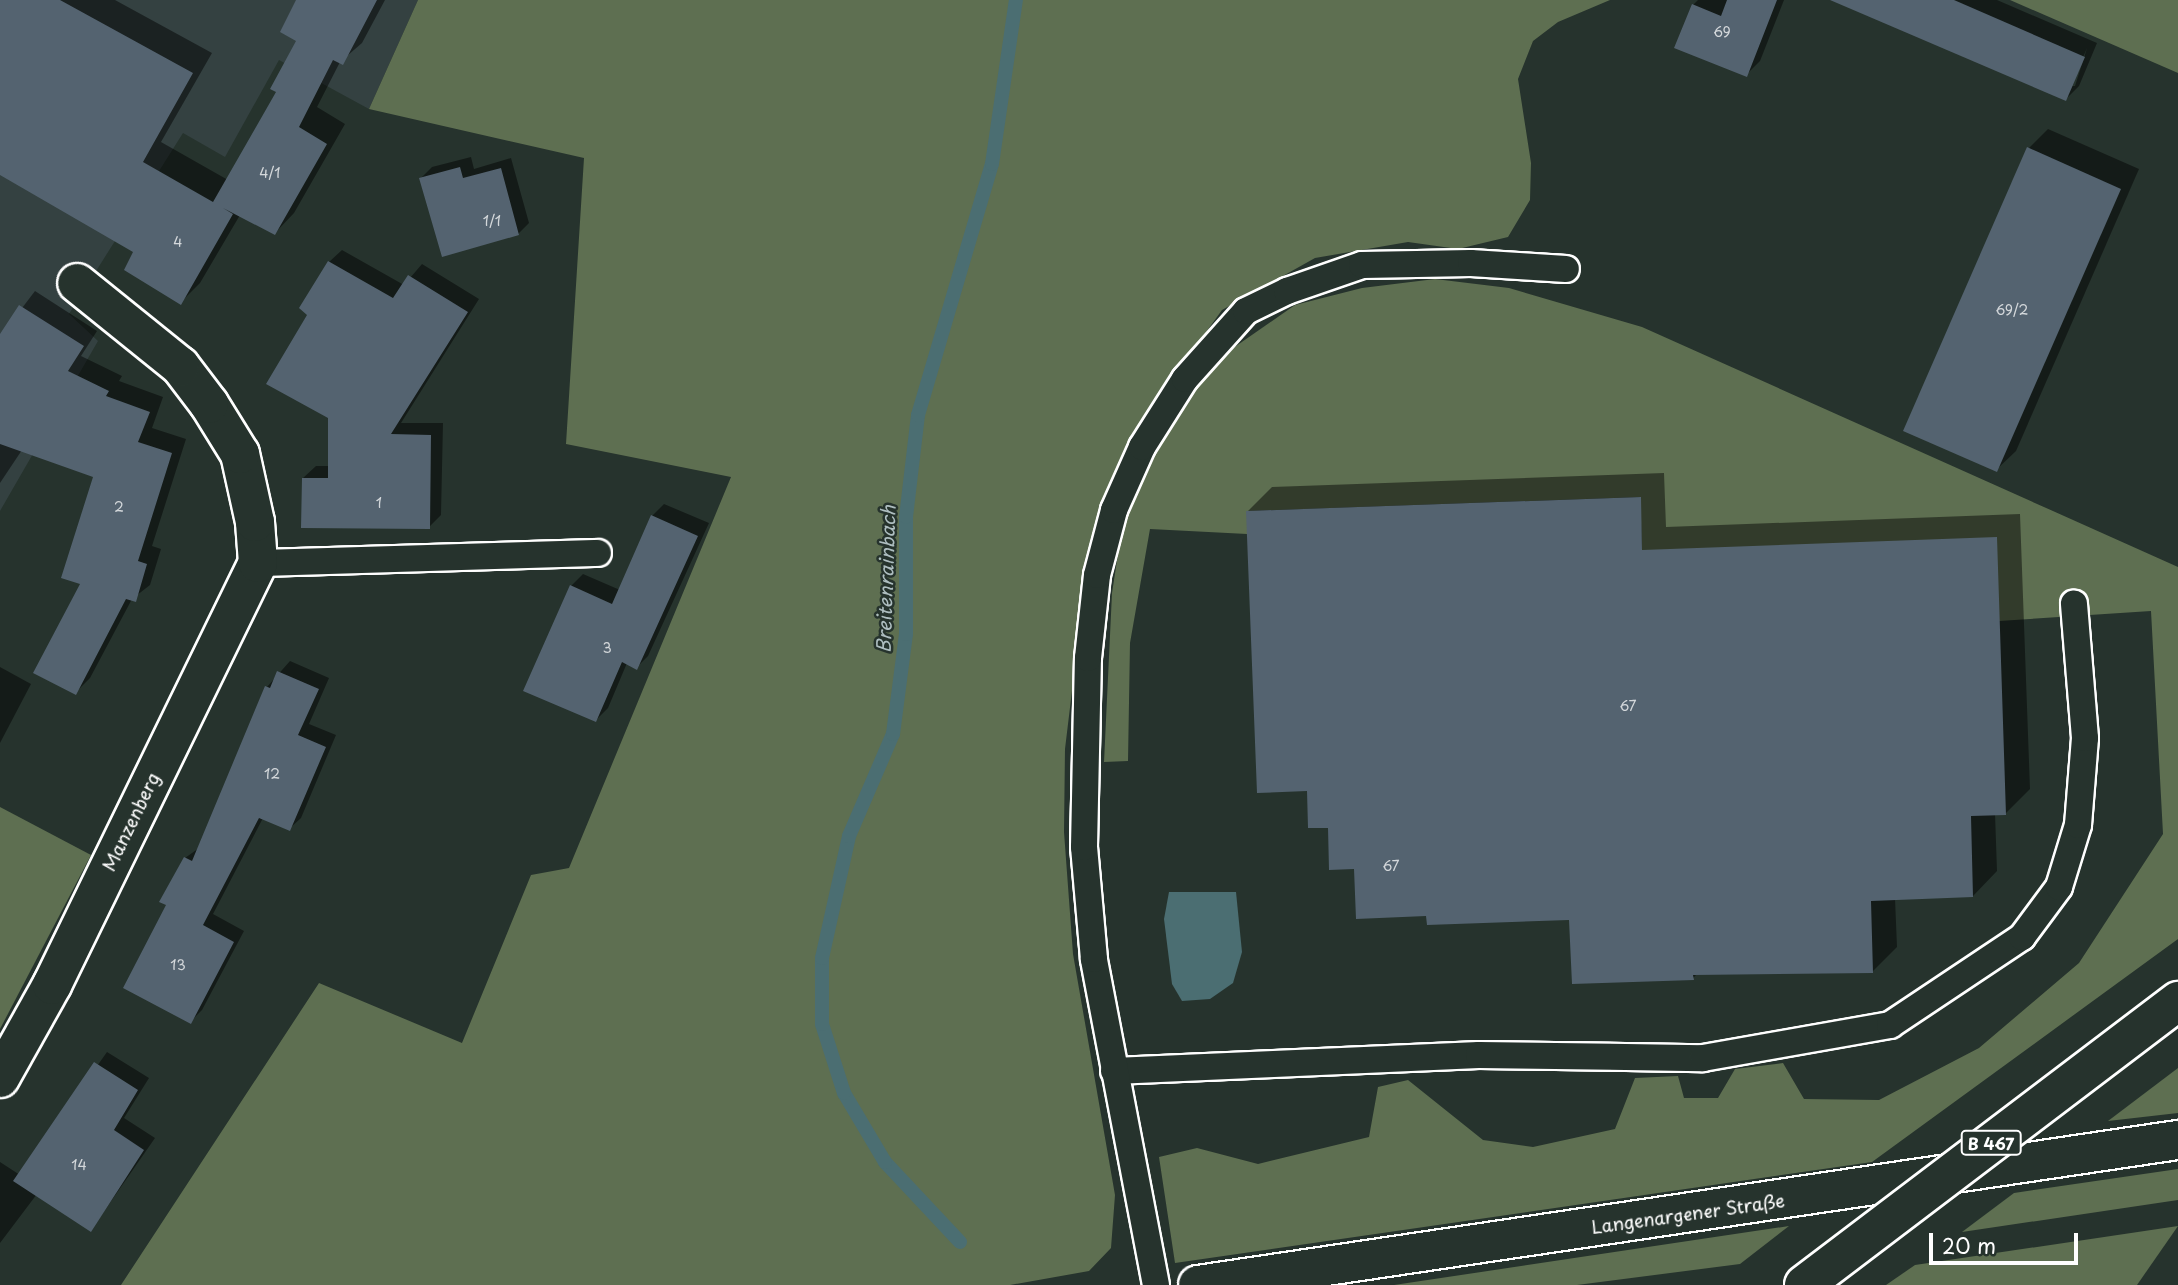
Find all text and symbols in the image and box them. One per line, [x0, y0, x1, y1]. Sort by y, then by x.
house number: 69 [1713, 24, 1731, 40]
house number: 4/1 [259, 165, 281, 181]
house number: 1/1 [483, 213, 501, 229]
house number: 4 [173, 234, 183, 250]
house number: 69/2 [1995, 302, 2029, 318]
house number: 1 [376, 495, 382, 511]
house number: 2 [114, 499, 124, 515]
water label: Breitenrainbach [872, 505, 900, 653]
house number: 3 [602, 640, 612, 656]
house number: 67 [1619, 698, 1637, 714]
house number: 12 [264, 766, 280, 782]
street label: Manzenberg [98, 769, 164, 875]
house number: 67 [1382, 858, 1400, 874]
house number: 13 [170, 957, 186, 973]
road number: B 467 [1960, 1130, 2022, 1156]
house number: 14 [71, 1157, 87, 1173]
street label: Langenargener Straße [1589, 1190, 1787, 1238]
scale bar [1933, 1218, 2082, 1262]
text: 20 m [1942, 1229, 1996, 1261]

